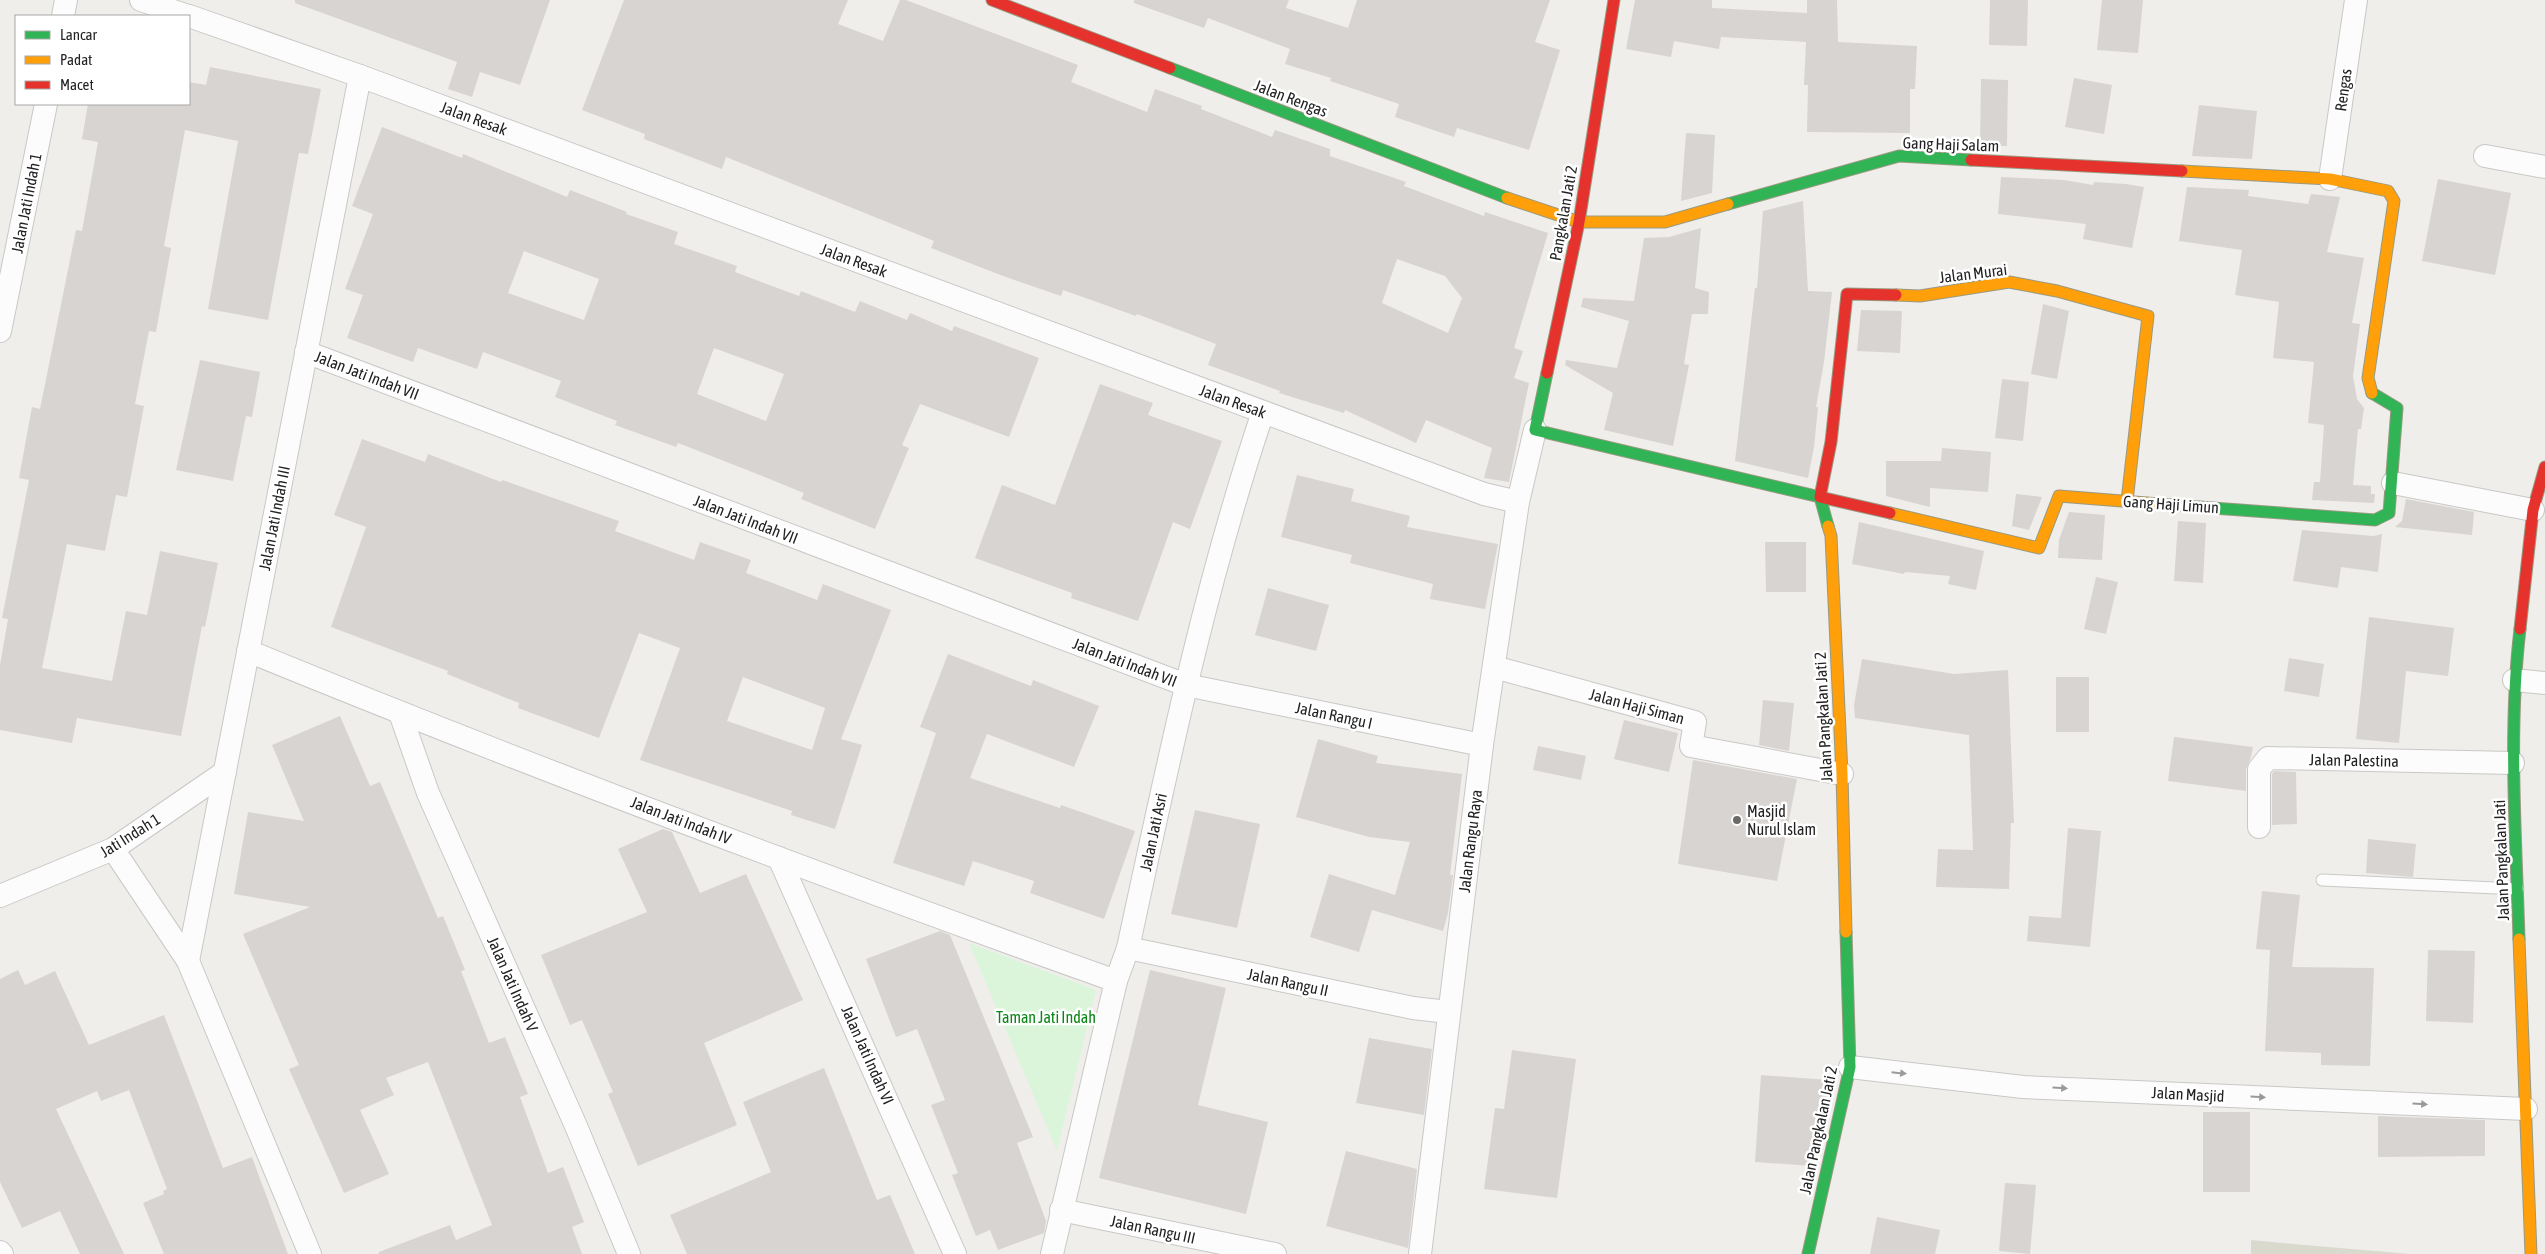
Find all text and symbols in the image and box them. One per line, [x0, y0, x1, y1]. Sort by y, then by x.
legend [15, 15, 190, 105]
text: Lancar [60, 26, 98, 43]
text: Padat [60, 51, 92, 68]
street label: Rengas [2331, 67, 2356, 113]
text: Macet [60, 76, 94, 93]
street label: Jalan Rengas [1252, 76, 1330, 121]
street label: Jalan Resak [438, 98, 510, 138]
street label: Gang Haji Salam [1902, 133, 1999, 156]
street label: Jalan Jati Indah 1 [7, 151, 45, 255]
street label: Pangkalan Jati 2 [1546, 164, 1581, 262]
street label: Jalan Resak [818, 240, 890, 280]
street label: Jalan Murai [1938, 260, 2008, 286]
street label: Jalan Jati Indah VII [312, 347, 422, 403]
street label: Jalan Resak [1197, 381, 1269, 421]
street label: Jalan Jati Indah III [255, 464, 293, 572]
street label: Jalan Jati Indah VII [691, 491, 801, 547]
street label: Gang Haji Limun [2122, 492, 2219, 517]
street label: Jalan Jati Indah VII [1070, 634, 1180, 690]
street label: Jalan Pangkalan Jati 2 [1811, 651, 1836, 783]
street label: Jalan Haji Siman [1587, 685, 1686, 728]
street label: Jalan Rangu I [1294, 698, 1374, 733]
street label: Jalan Palestina [2309, 750, 2399, 770]
street label: Jalan Rangu Raya [1455, 789, 1486, 894]
street label: Jalan Jati Asri [1136, 791, 1170, 873]
street label: Jalan Jati Indah IV [628, 793, 734, 847]
street label: Jalan Pangkalan Jati [2490, 799, 2513, 921]
place label: Masjid Nurul Islam [1747, 802, 1816, 838]
street label: Jati Indah 1 [97, 810, 163, 860]
marker: Masjid Nurul Islam [1731, 814, 1743, 826]
street label: Jalan Jati Indah V [484, 934, 542, 1034]
street label: Jalan Rangu II [1246, 965, 1330, 1000]
street label: Jalan Jati Indah VI [838, 1003, 898, 1107]
park label: Taman Jati Indah [996, 1008, 1096, 1026]
street label: Jalan Pangkalan Jati 2 [1796, 1064, 1841, 1196]
one-way arrow [1891, 1069, 1907, 1077]
street label: Jalan Masjid [2151, 1083, 2225, 1106]
one-way arrow [2053, 1085, 2069, 1093]
one-way arrow [2250, 1093, 2266, 1101]
one-way arrow [2412, 1100, 2428, 1108]
street label: Jalan Rangu III [1109, 1211, 1197, 1248]

